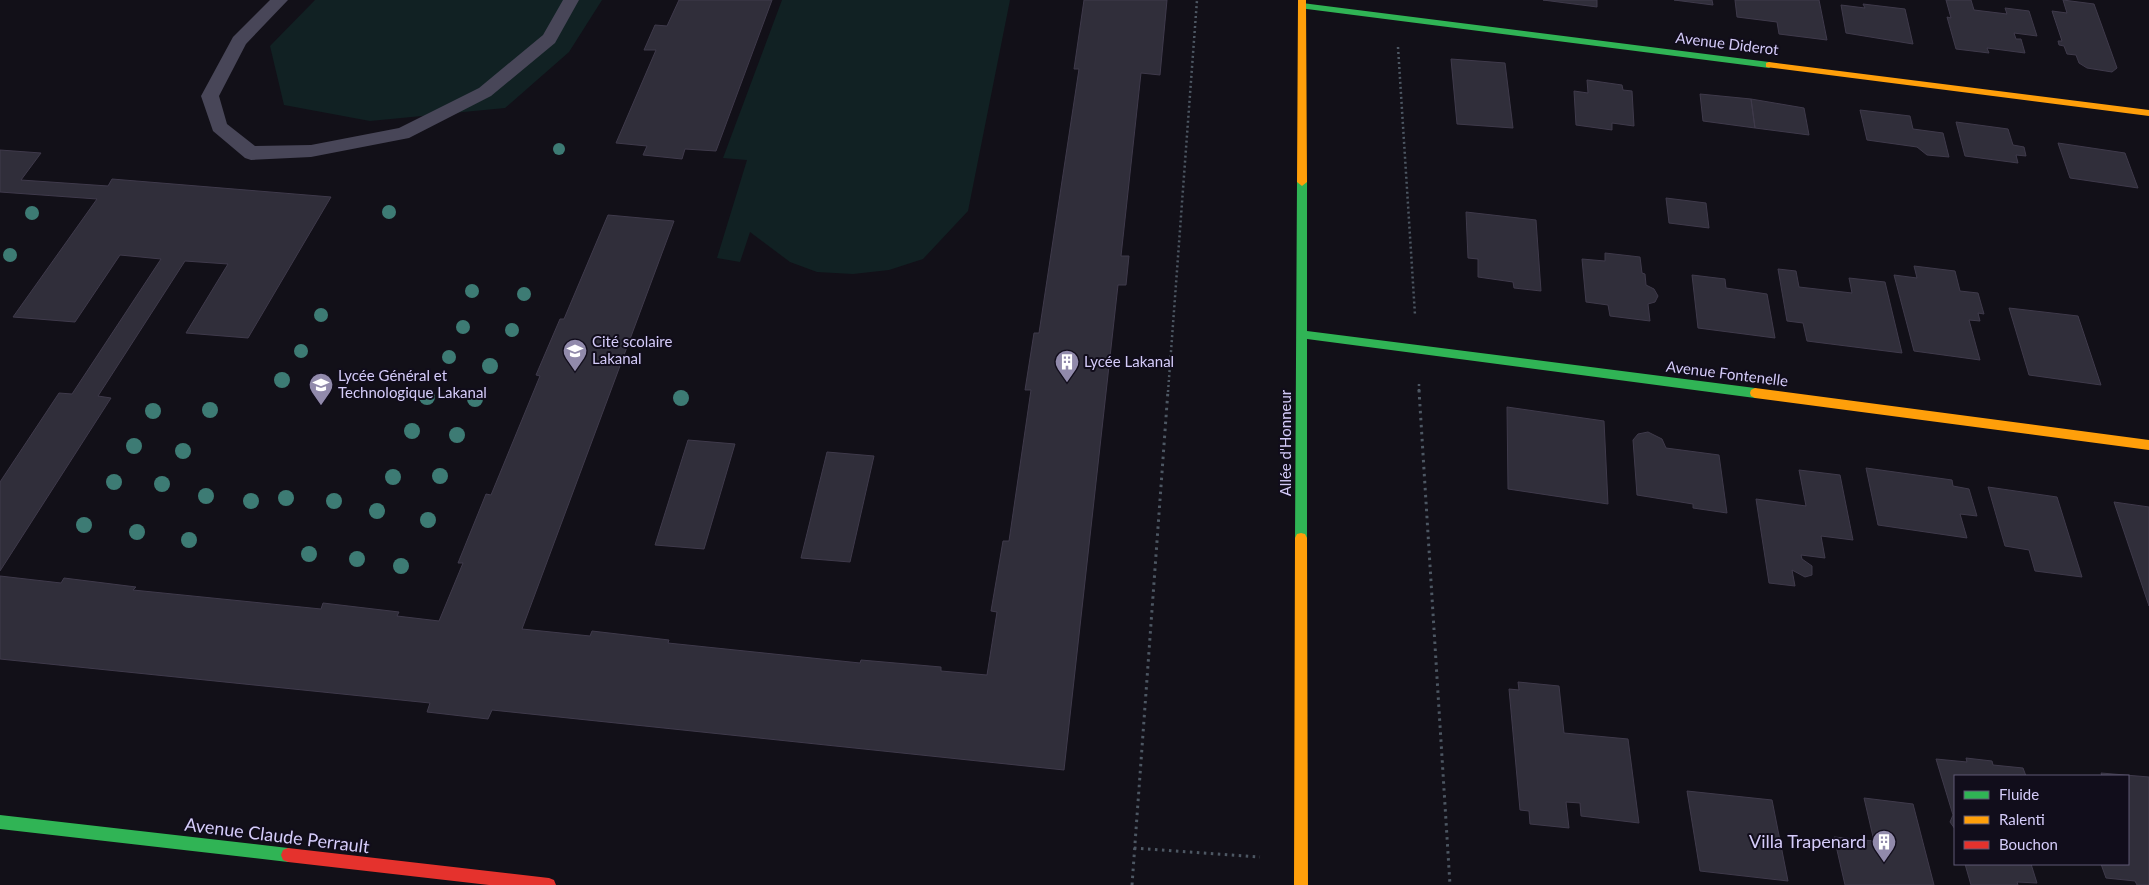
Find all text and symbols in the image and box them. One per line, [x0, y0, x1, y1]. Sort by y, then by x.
street label: Avenue Diderot [1675, 28, 1780, 58]
place label: Cité scolaire Lakanal [592, 332, 672, 367]
school or university icon: Cité scolaire Lakanal [562, 338, 588, 372]
building icon: Lycée Lakanal [1054, 349, 1080, 383]
place label: Lycée Lakanal [1084, 352, 1174, 370]
street label: Avenue Fontenelle [1665, 357, 1789, 389]
place label: Lycée Général et Technologique Lakanal [338, 366, 487, 401]
school or university icon: Lycée Général et Technologique Lakanal [308, 372, 334, 406]
street label: Allée d'Honneur [1276, 389, 1294, 496]
legend [1954, 775, 2129, 865]
text: Fluide [1999, 785, 2039, 803]
text: Ralenti [1999, 810, 2045, 828]
street label: Avenue Claude Perrault [183, 813, 371, 857]
building icon: Villa Trapenard [1871, 829, 1897, 863]
place label: Villa Trapenard [1749, 830, 1866, 852]
text: Bouchon [1999, 835, 2058, 853]

